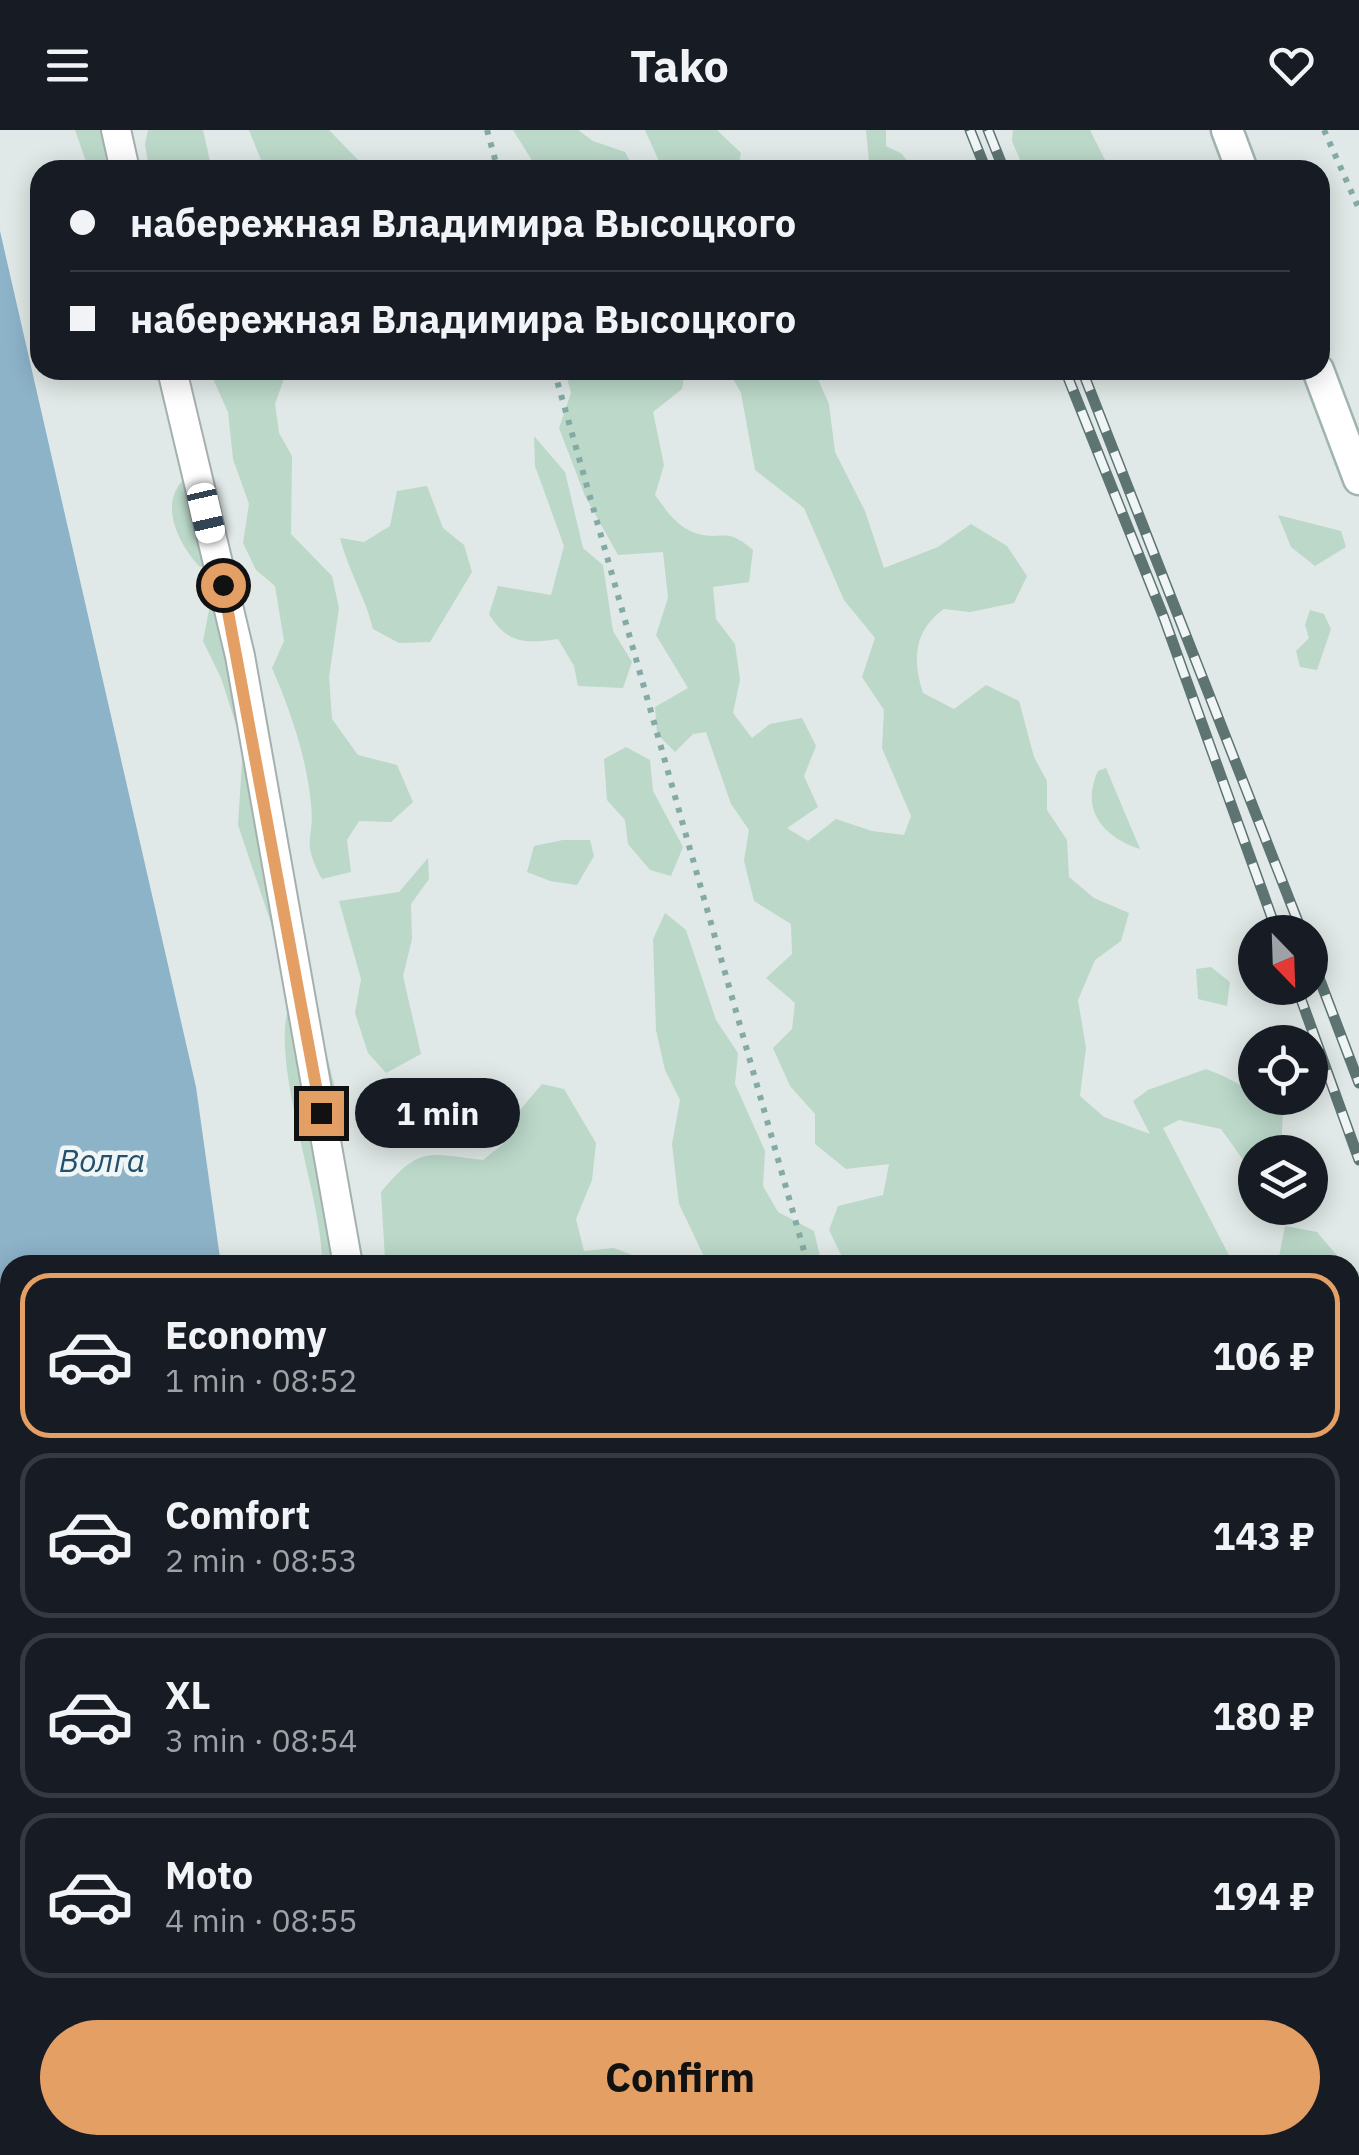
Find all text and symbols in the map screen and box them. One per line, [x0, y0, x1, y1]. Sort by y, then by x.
text: Tako [630, 36, 729, 94]
icon: menu [40, 38, 95, 93]
icon: heart [1264, 38, 1319, 93]
text: набережная Владимира Высоцкого [130, 198, 796, 247]
text: набережная Владимира Высоцкого [130, 294, 796, 343]
car [185, 480, 227, 546]
route start [201, 563, 246, 608]
north arrow [1238, 915, 1328, 1005]
map controls [1238, 915, 1328, 1225]
button: locate [1238, 1025, 1328, 1115]
callout: 1 min [356, 1078, 521, 1148]
route end [299, 1091, 344, 1136]
text: 1 min [396, 1092, 479, 1134]
button: layers [1238, 1135, 1328, 1225]
water label: Волга [59, 1139, 145, 1181]
text: Economy [165, 1310, 327, 1359]
icon: car [45, 1311, 135, 1401]
text: 106 ₽ [1213, 1331, 1315, 1380]
text: 1 min · 08:52 [165, 1359, 358, 1401]
text: Comfort [165, 1490, 310, 1539]
icon: car [45, 1491, 135, 1581]
text: 143 ₽ [1213, 1511, 1315, 1560]
text: 2 min · 08:53 [165, 1539, 358, 1581]
text: XL [165, 1670, 211, 1719]
icon: car [45, 1671, 135, 1761]
text: 180 ₽ [1213, 1691, 1315, 1740]
text: 3 min · 08:54 [165, 1719, 358, 1761]
text: Moto [165, 1850, 253, 1899]
icon: car [45, 1851, 135, 1941]
text: 194 ₽ [1213, 1871, 1315, 1920]
text: 4 min · 08:55 [165, 1899, 358, 1941]
button: Confirm [40, 2020, 1320, 2135]

